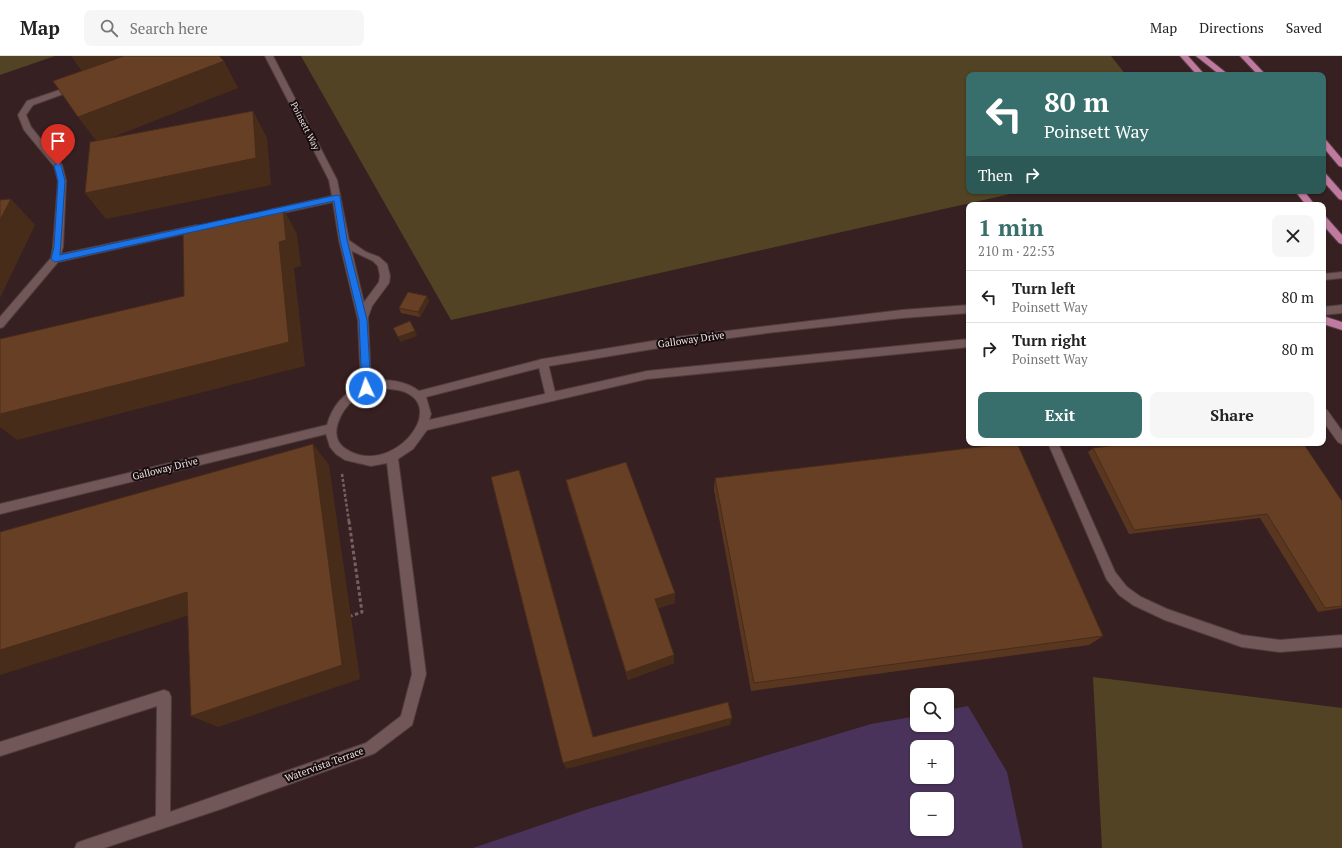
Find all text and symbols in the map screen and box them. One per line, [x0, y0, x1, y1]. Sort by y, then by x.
search box [84, 10, 364, 46]
text: Map [20, 15, 60, 40]
icon: search [98, 17, 120, 39]
text: Search here [130, 18, 208, 38]
text: Map [1150, 18, 1177, 37]
text: Directions [1199, 18, 1264, 37]
text: Saved [1286, 18, 1322, 37]
text: 80 m [1044, 83, 1109, 120]
icon: left [978, 88, 1030, 140]
street label: Poinsett Way [288, 100, 322, 152]
text: Poinsett Way [1044, 119, 1149, 143]
pin [41, 124, 75, 165]
icon: arrive [47, 130, 69, 152]
icon: right [1021, 164, 1043, 186]
text: Then [978, 165, 1013, 185]
text: 1 min [978, 211, 1044, 243]
button: close [1272, 215, 1314, 257]
text: 210 m · 22:53 [978, 242, 1055, 260]
text: Turn left [1012, 278, 1076, 298]
icon: left [978, 286, 1000, 308]
text: 80 m [1281, 287, 1314, 307]
text: Poinsett Way [1012, 298, 1088, 316]
street label: Galloway Drive [657, 328, 725, 351]
text: Turn right [1012, 330, 1087, 350]
icon: right [978, 338, 1000, 360]
text: 80 m [1281, 339, 1314, 359]
text: Poinsett Way [1012, 350, 1088, 368]
position arrow [345, 367, 387, 409]
button: Exit [978, 392, 1142, 438]
button: Share [1150, 392, 1314, 438]
street label: Galloway Drive [131, 454, 199, 483]
map controls [910, 688, 954, 836]
button: search [910, 688, 954, 732]
button: + [910, 740, 954, 784]
street label: Watervista Terrace [283, 744, 365, 785]
button: − [910, 792, 954, 836]

